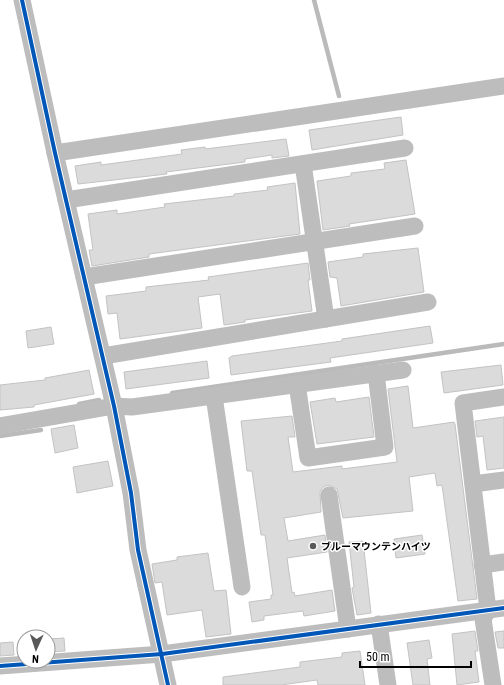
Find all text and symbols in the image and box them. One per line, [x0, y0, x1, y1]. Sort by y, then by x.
marker: ブルーマウンテンハイツ [308, 541, 318, 551]
place label: ブルーマウンテンハイツ [321, 541, 431, 552]
north arrow [16, 629, 56, 669]
scale bar [360, 643, 471, 669]
text: 50 m [366, 650, 390, 664]
text: N [32, 652, 39, 665]

